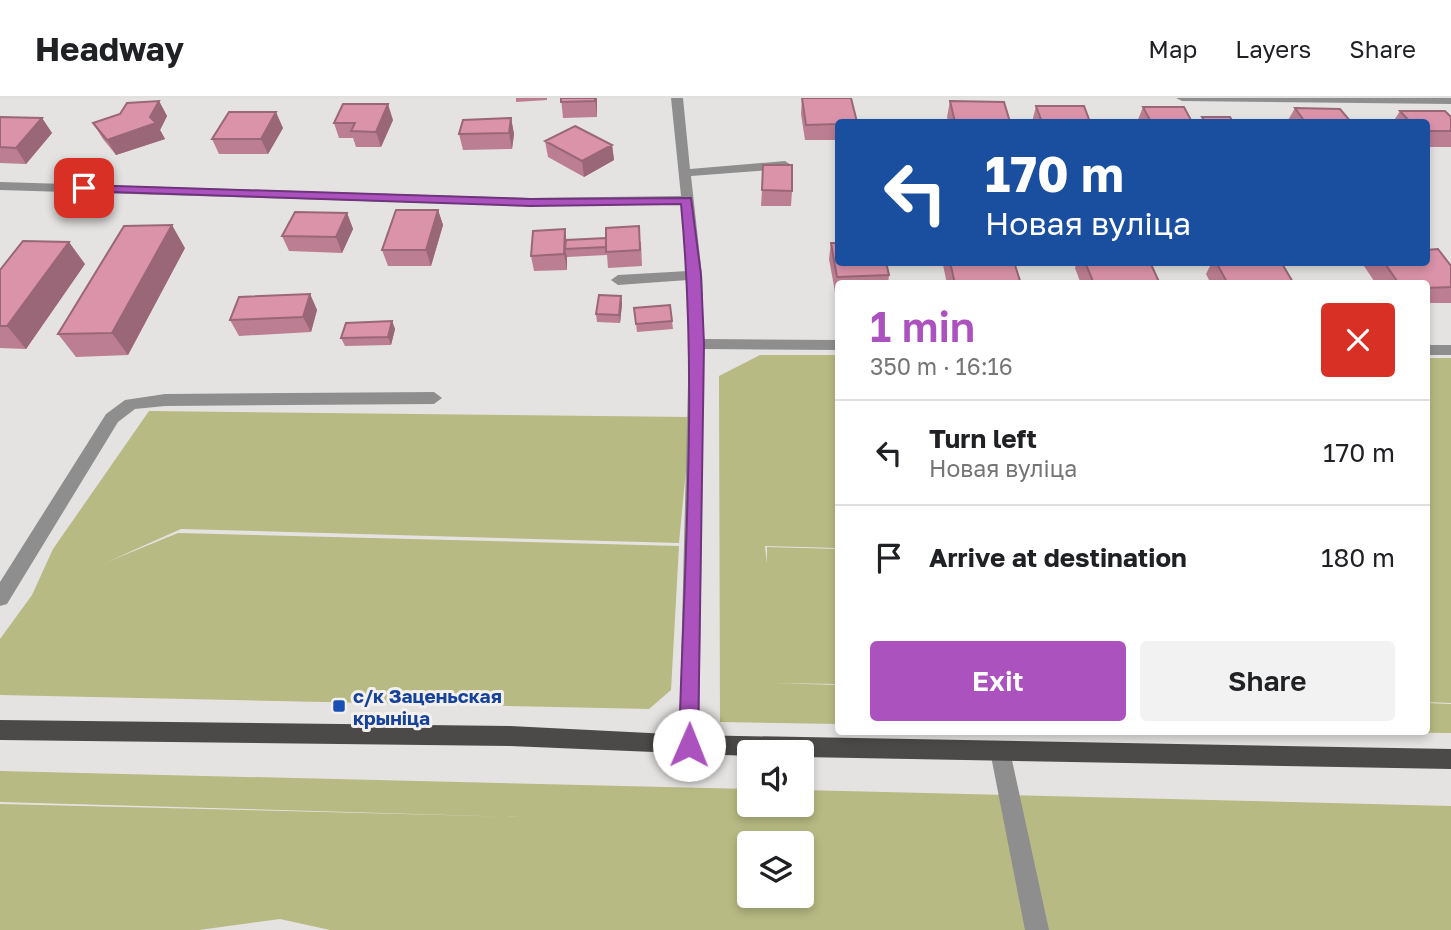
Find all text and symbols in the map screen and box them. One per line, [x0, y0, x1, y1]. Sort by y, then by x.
text: Headway [35, 29, 184, 68]
text: Map [1148, 34, 1197, 63]
text: Layers [1235, 34, 1311, 63]
text: Share [1349, 34, 1416, 63]
text: 170 m [985, 144, 1124, 203]
icon: left [870, 147, 961, 238]
pin [54, 158, 114, 218]
icon: arrive [65, 169, 103, 207]
text: Новая вуліца [985, 204, 1191, 242]
text: 1 min [870, 301, 975, 351]
button: close [1321, 303, 1395, 377]
text: 350 m · 16:16 [870, 352, 1013, 380]
text: Turn left [929, 423, 1037, 454]
icon: left [870, 434, 908, 472]
text: 170 m [1323, 437, 1395, 468]
text: Новая вуліца [929, 454, 1077, 482]
icon: arrive [870, 539, 908, 577]
text: Arrive at destination [929, 542, 1187, 573]
text: 180 m [1321, 542, 1395, 573]
button: Exit [870, 641, 1126, 721]
button: Share [1140, 641, 1395, 721]
place label: с/к Заценьская крыніца [353, 684, 502, 729]
marker: с/к Заценьская крыніца [331, 698, 347, 714]
position arrow [652, 708, 726, 782]
map controls [737, 740, 814, 908]
button: sound [737, 740, 814, 817]
button: layers [737, 831, 814, 908]

